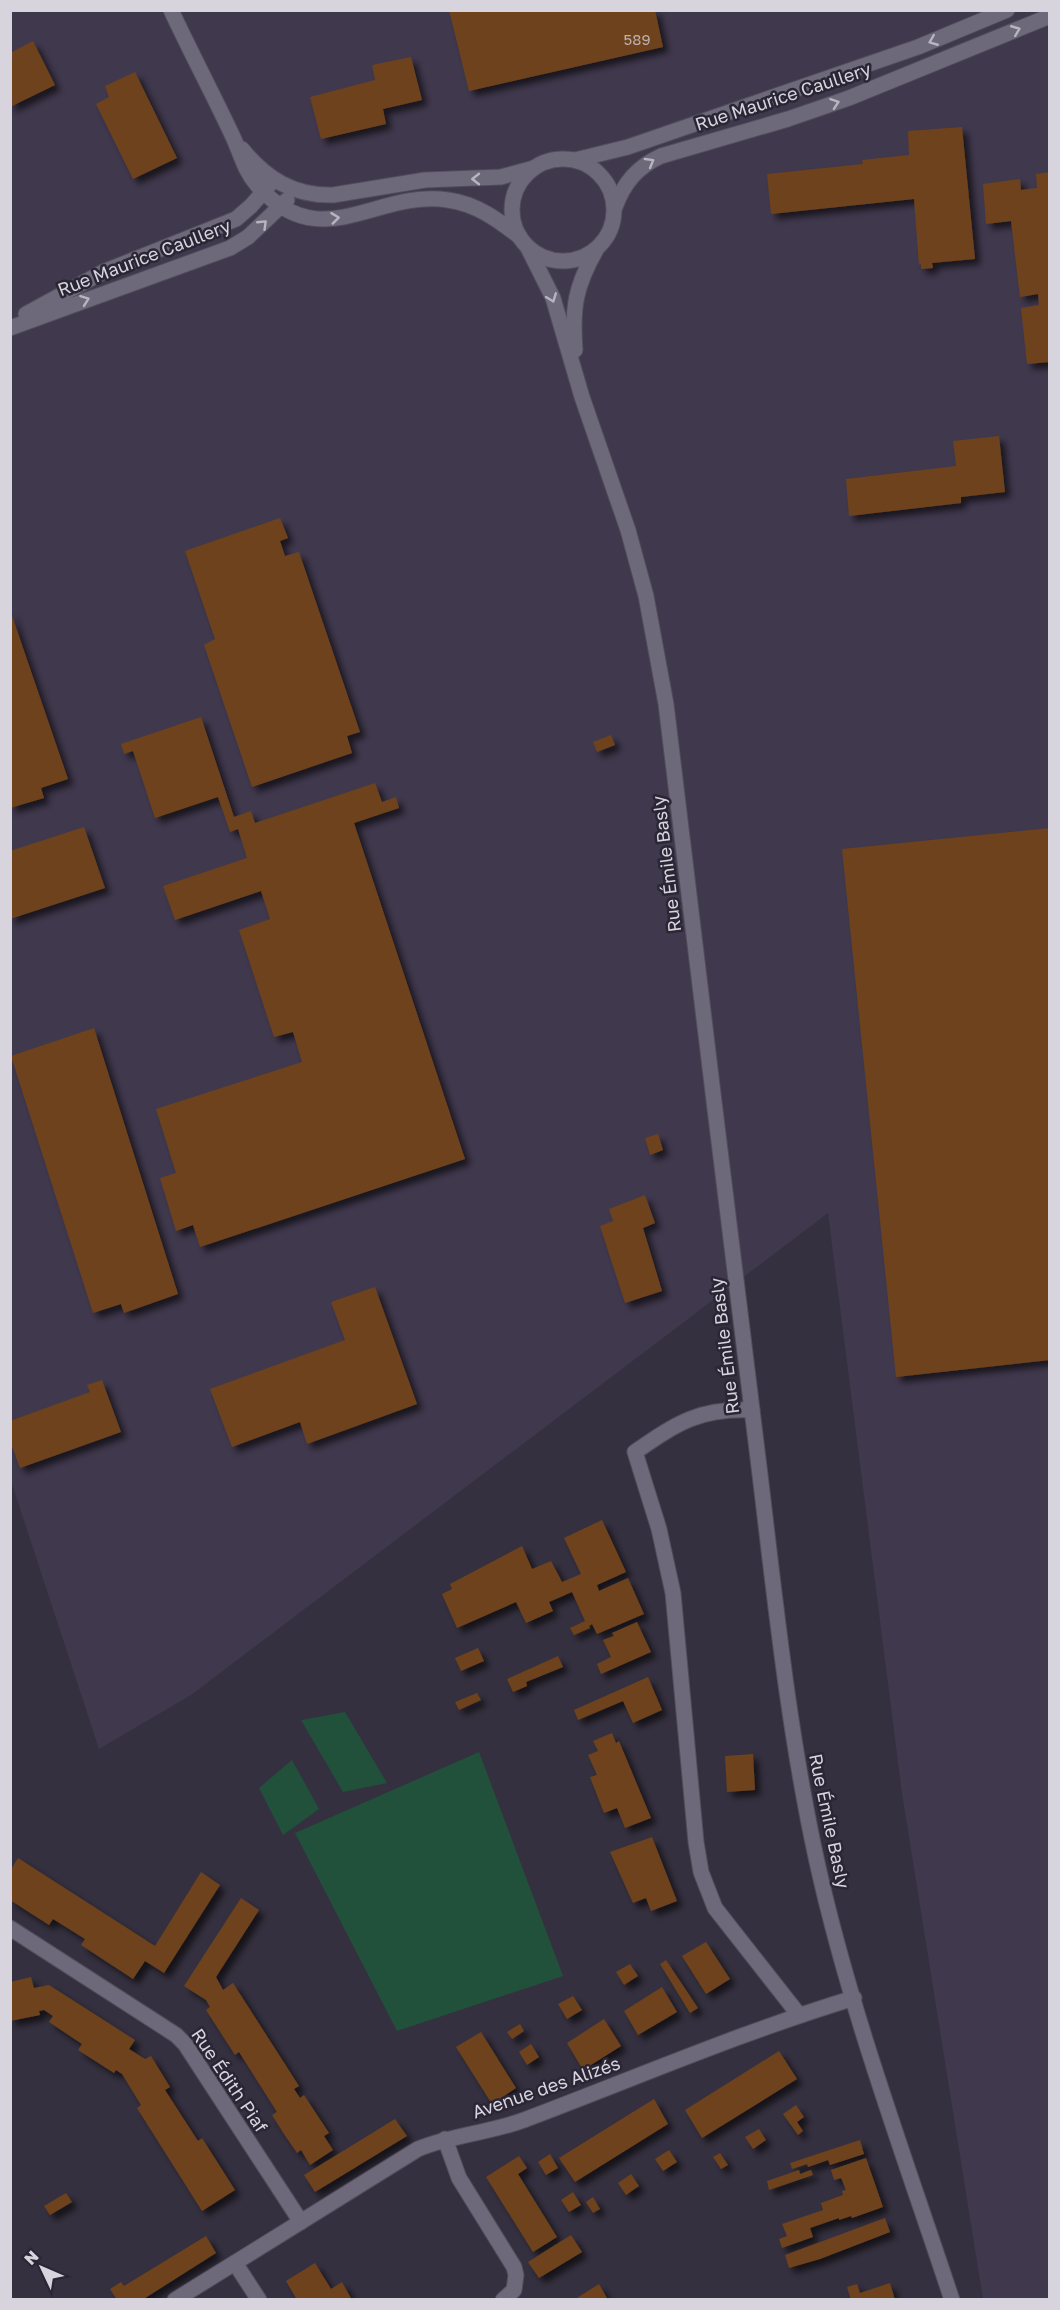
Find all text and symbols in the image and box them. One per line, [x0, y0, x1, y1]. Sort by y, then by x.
one-way arrow [1009, 25, 1020, 37]
house number: 589 [624, 30, 650, 48]
one-way arrow [928, 34, 939, 46]
street label: Rue Maurice Caullery [692, 57, 874, 135]
one-way arrow [829, 97, 840, 110]
one-way arrow [644, 158, 654, 169]
one-way arrow [472, 173, 481, 185]
one-way arrow [330, 213, 340, 225]
street label: Rue Maurice Caullery [54, 214, 234, 300]
one-way arrow [256, 220, 266, 231]
one-way arrow [545, 292, 557, 303]
one-way arrow [79, 294, 90, 307]
street label: Rue Émile Basly [647, 795, 685, 933]
street label: Rue Émile Basly [705, 1277, 743, 1415]
street label: Rue Émile Basly [805, 1752, 855, 1890]
street label: Rue Édith Piaf [187, 2024, 273, 2136]
street label: Avenue des Alizés [469, 2051, 623, 2123]
north arrow [12, 2238, 72, 2298]
text: N [20, 2246, 43, 2269]

